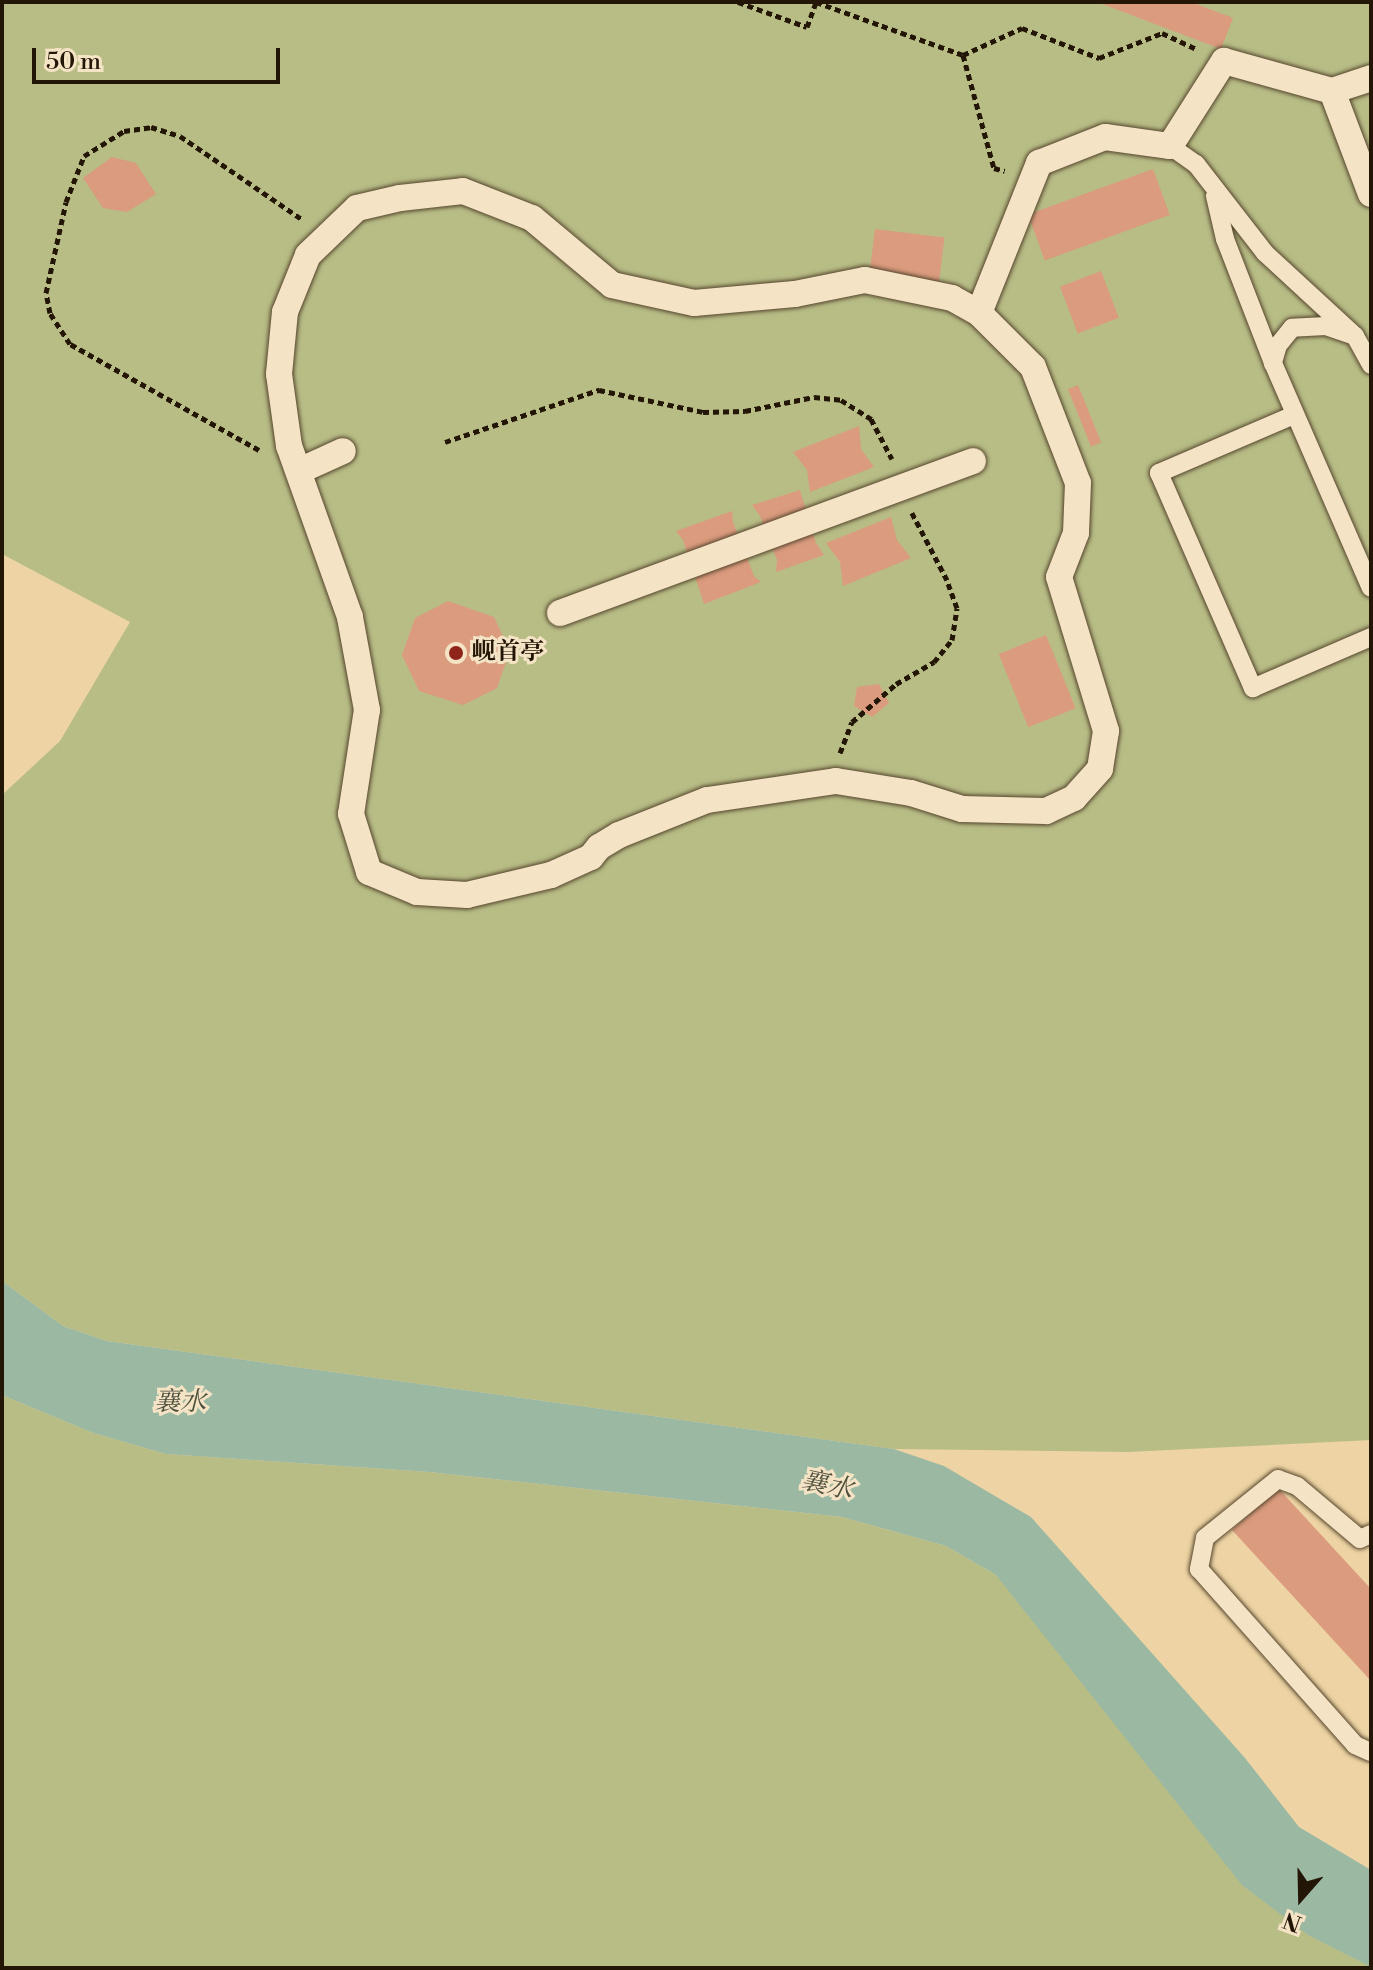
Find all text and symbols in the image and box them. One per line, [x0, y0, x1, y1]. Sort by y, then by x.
scale bar [36, 32, 284, 82]
text: 50 m [46, 47, 101, 77]
place label: 岘首亭 [472, 639, 544, 667]
marker: 岘首亭 [447, 644, 465, 662]
water label: 襄水 [154, 1387, 206, 1419]
water label: 襄水 [798, 1465, 856, 1507]
north arrow [1261, 1858, 1341, 1938]
text: N [1280, 1905, 1305, 1937]

